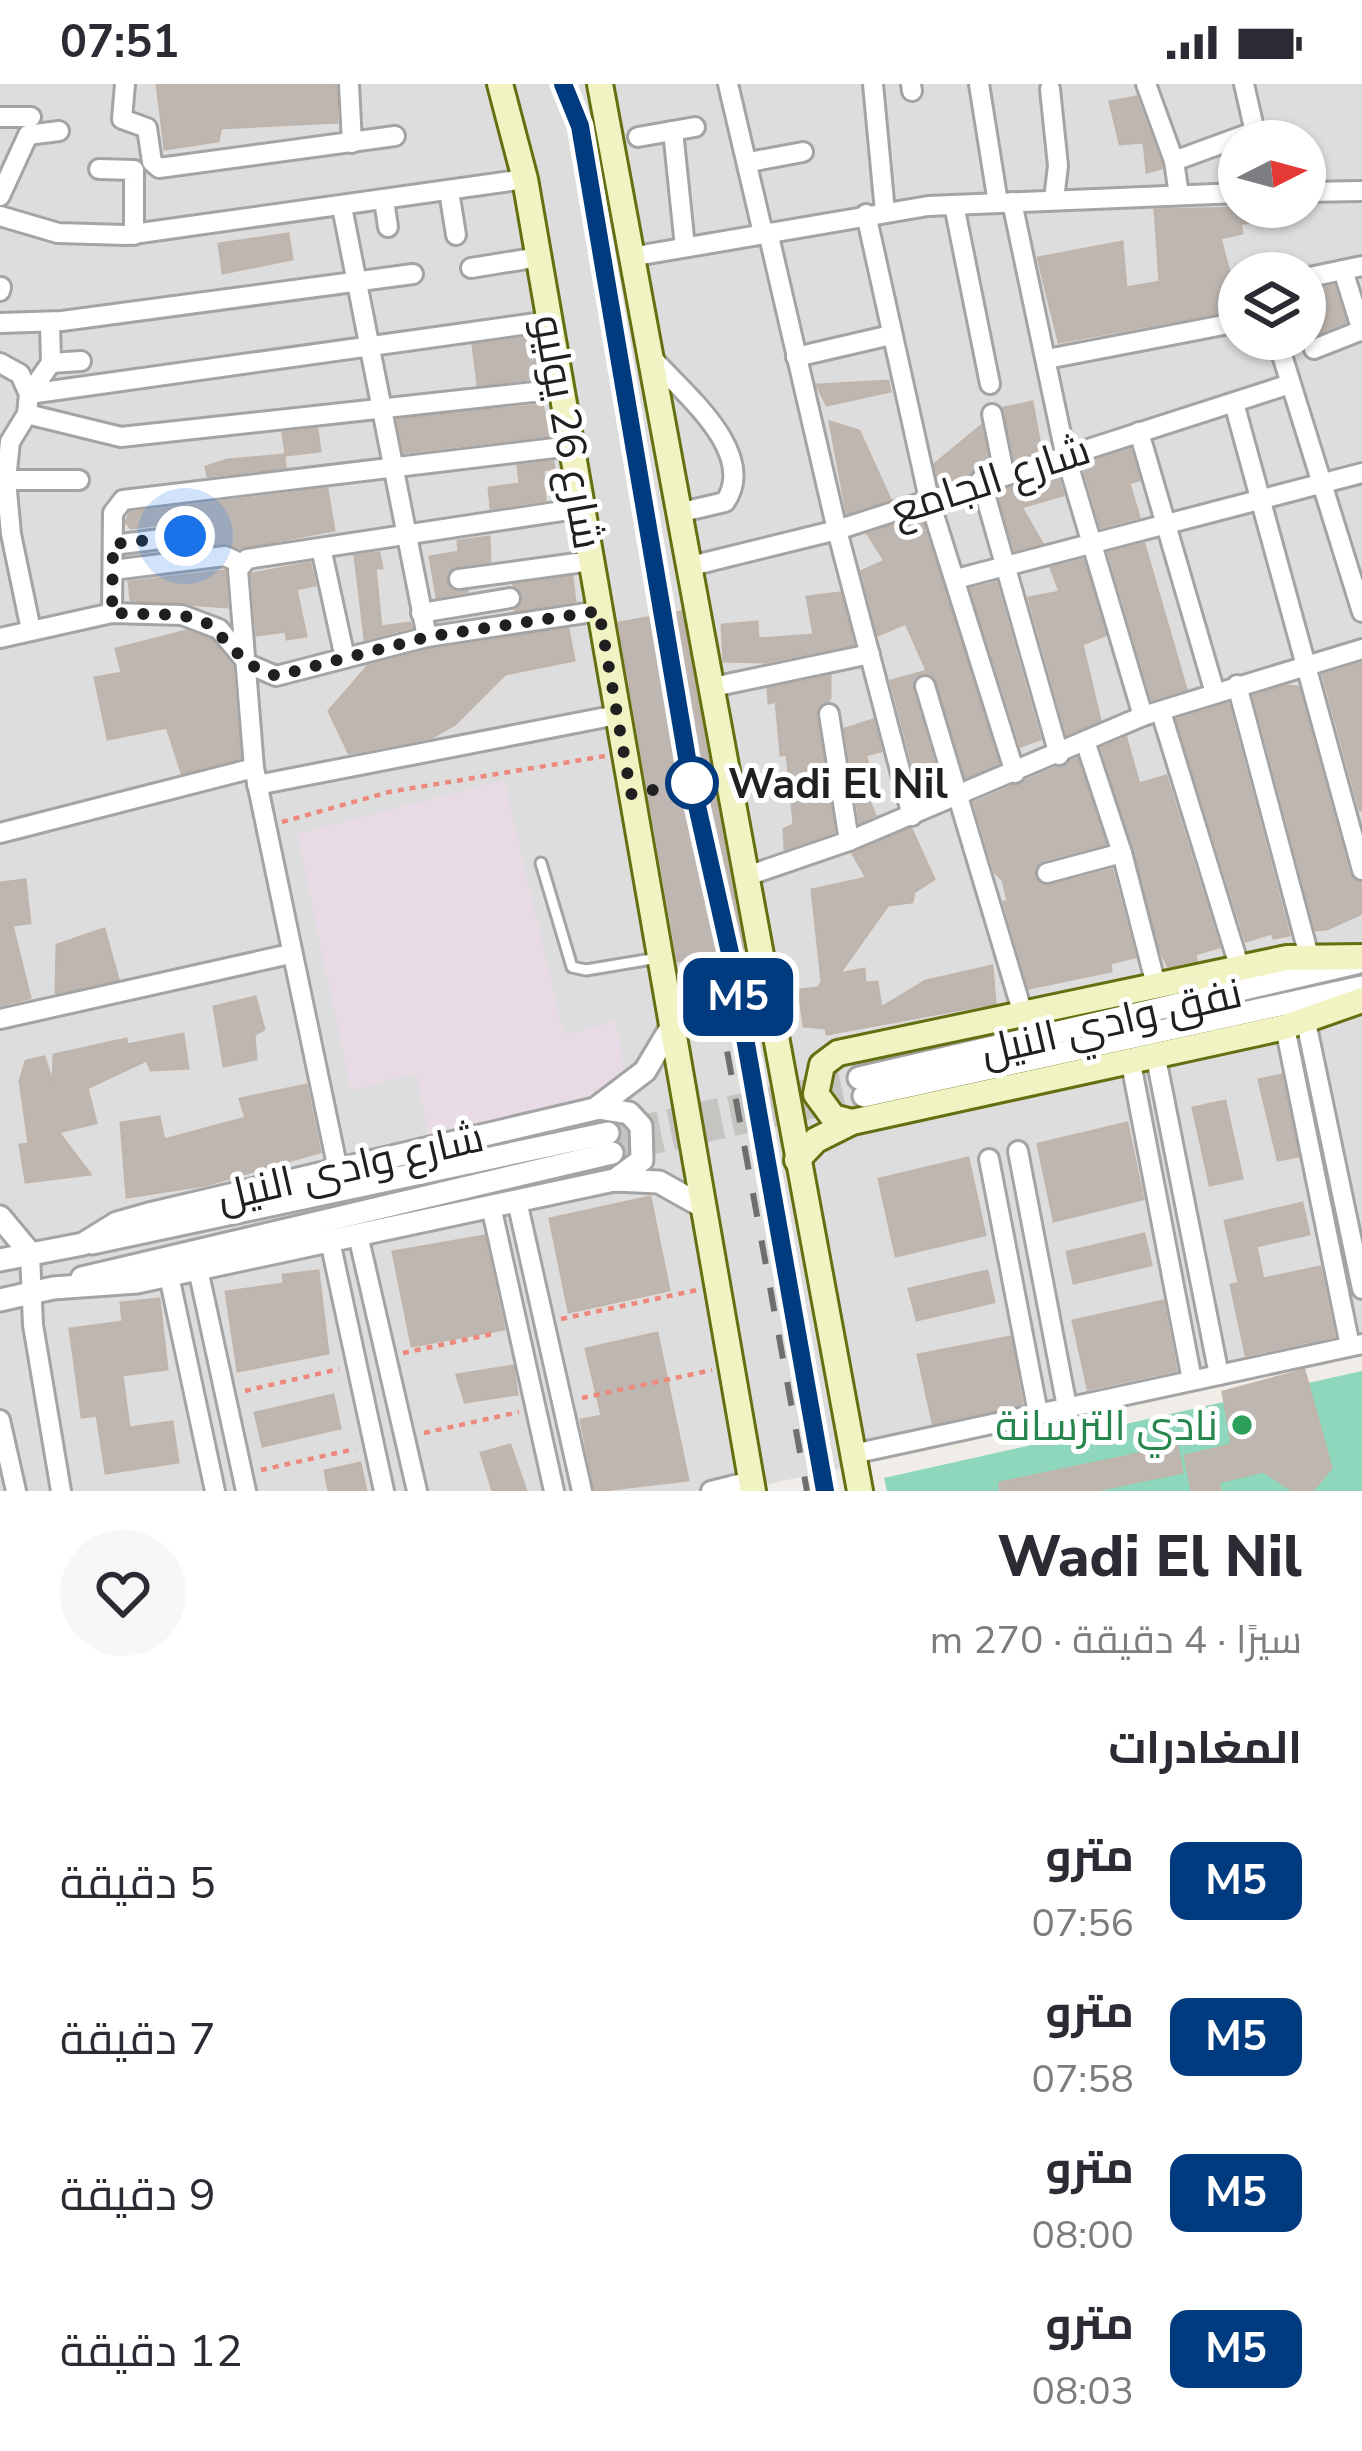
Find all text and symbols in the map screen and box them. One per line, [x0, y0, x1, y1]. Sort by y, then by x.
text: 07:51 [60, 12, 179, 73]
north arrow [1218, 120, 1326, 228]
map controls [1218, 120, 1326, 360]
button: layers [1218, 252, 1326, 360]
street label: شارع 26 يوليو [519, 311, 616, 554]
street label: شارع الجامع [884, 421, 1097, 539]
your location [155, 506, 215, 566]
place label: Wadi El Nil [728, 756, 948, 813]
marker: Wadi El Nil [667, 758, 717, 808]
line badge: M5 [684, 958, 792, 1036]
street label: نفق وادي النيل [975, 965, 1248, 1083]
text: M5 [707, 968, 769, 1025]
street label: شارع وادى النيل [211, 1109, 489, 1226]
place label: نادي الترسانة [995, 1398, 1218, 1458]
marker: نادي الترسانة [1229, 1412, 1255, 1438]
text: Wadi El Nil [998, 1518, 1302, 1596]
button: heart [60, 1530, 186, 1656]
text: سيرًا · 4 دقيقة · 270 m [930, 1614, 1302, 1667]
text: المغادرات [1108, 1718, 1302, 1779]
text: مترو [1045, 1826, 1134, 1887]
text: M5 [1205, 1852, 1267, 1909]
text: 5 دقيقة [60, 1853, 216, 1914]
text: 07:56 [1032, 1897, 1134, 1950]
text: مترو [1045, 1982, 1134, 2043]
text: M5 [1205, 2008, 1267, 2065]
text: 7 دقيقة [60, 2009, 216, 2070]
text: 07:58 [1032, 2053, 1134, 2106]
text: مترو [1045, 2138, 1134, 2199]
text: M5 [1205, 2164, 1267, 2221]
text: 9 دقيقة [60, 2165, 216, 2226]
text: 08:00 [1032, 2209, 1134, 2262]
text: مترو [1045, 2294, 1134, 2355]
text: M5 [1205, 2320, 1267, 2377]
text: 12 دقيقة [60, 2321, 243, 2382]
text: 08:03 [1032, 2365, 1134, 2418]

